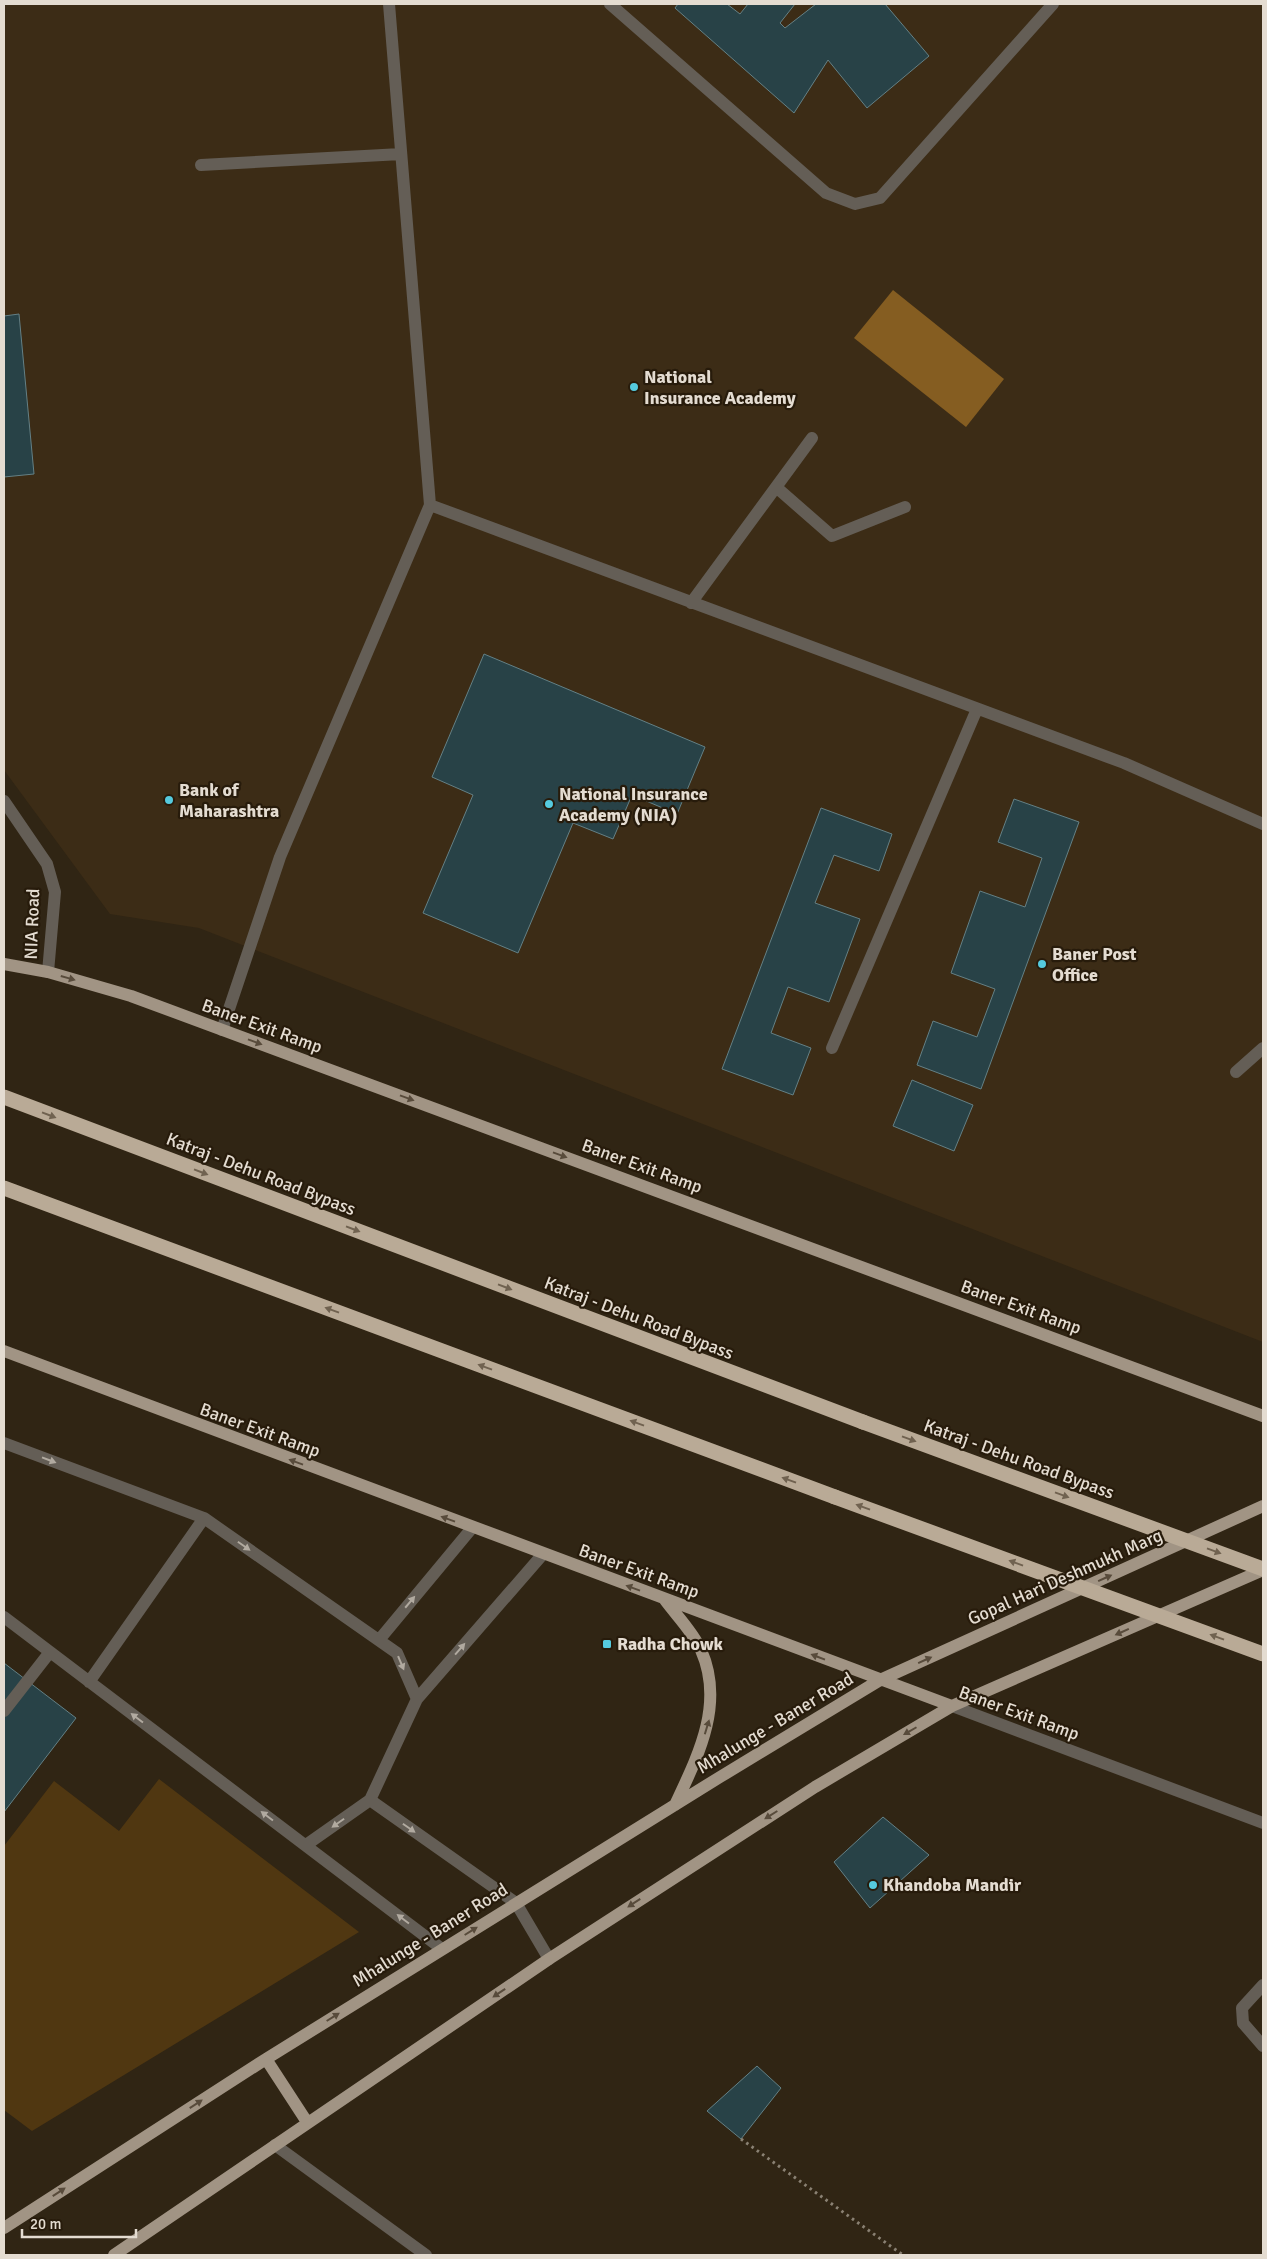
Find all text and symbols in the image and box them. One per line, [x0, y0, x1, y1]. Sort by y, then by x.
place label: National Insurance Academy [644, 366, 796, 409]
marker: National Insurance Academy [628, 381, 640, 393]
place label: Bank of Maharashtra [179, 779, 279, 822]
place label: National Insurance Academy (NIA) [559, 783, 708, 826]
marker: Bank of Maharashtra [163, 794, 175, 806]
marker: National Insurance Academy (NIA) [543, 798, 555, 810]
street label: NIA Road [20, 888, 44, 960]
place label: Baner Post Office [1052, 943, 1137, 986]
marker: Baner Post Office [1036, 958, 1048, 970]
one-way arrow [61, 974, 76, 982]
street label: Baner Exit Ramp [199, 994, 325, 1058]
one-way arrow [248, 1038, 263, 1046]
one-way arrow [400, 1095, 415, 1102]
one-way arrow [42, 1111, 57, 1119]
street label: Katraj - Dehu Road Bypass [163, 1128, 359, 1220]
street label: Baner Exit Ramp [579, 1134, 705, 1198]
one-way arrow [553, 1151, 568, 1159]
one-way arrow [194, 1169, 209, 1176]
one-way arrow [346, 1226, 361, 1234]
street label: Katraj - Dehu Road Bypass [541, 1272, 737, 1364]
street label: Baner Exit Ramp [958, 1275, 1084, 1339]
one-way arrow [498, 1284, 513, 1291]
one-way arrow [325, 1306, 340, 1313]
one-way arrow [477, 1363, 492, 1371]
street label: Baner Exit Ramp [197, 1398, 323, 1462]
street label: Katraj - Dehu Road Bypass [921, 1414, 1117, 1504]
one-way arrow [629, 1419, 644, 1427]
one-way arrow [902, 1435, 917, 1443]
one-way arrow [42, 1457, 57, 1464]
one-way arrow [288, 1458, 303, 1466]
one-way arrow [782, 1476, 797, 1483]
one-way arrow [1054, 1492, 1069, 1499]
one-way arrow [855, 1503, 870, 1511]
one-way arrow [440, 1515, 455, 1523]
street label: Gopal Hari Deshmukh Marg [964, 1524, 1166, 1630]
street label: Baner Exit Ramp [576, 1539, 702, 1603]
one-way arrow [237, 1541, 251, 1551]
one-way arrow [1207, 1547, 1222, 1555]
one-way arrow [1008, 1559, 1023, 1566]
one-way arrow [1098, 1574, 1112, 1582]
one-way arrow [625, 1584, 640, 1592]
one-way arrow [405, 1596, 416, 1609]
one-way arrow [1115, 1628, 1129, 1636]
place label: Radha Chowk [617, 1633, 724, 1655]
one-way arrow [1210, 1633, 1225, 1640]
marker: Radha Chowk [601, 1638, 613, 1650]
one-way arrow [455, 1642, 466, 1655]
one-way arrow [810, 1653, 825, 1661]
one-way arrow [918, 1655, 932, 1663]
one-way arrow [398, 1656, 406, 1670]
street label: Mhalunge - Baner Road [693, 1667, 857, 1779]
street label: Baner Exit Ramp [956, 1681, 1082, 1745]
one-way arrow [130, 1713, 144, 1723]
one-way arrow [704, 1720, 711, 1735]
one-way arrow [903, 1727, 917, 1736]
one-way arrow [764, 1810, 777, 1819]
one-way arrow [260, 1811, 274, 1821]
one-way arrow [331, 1818, 344, 1828]
one-way arrow [403, 1823, 416, 1833]
place label: Khandoba Mandir [883, 1874, 1022, 1896]
street label: Mhalunge - Baner Road [348, 1878, 512, 1992]
marker: Khandoba Mandir [867, 1879, 879, 1891]
one-way arrow [628, 1898, 641, 1908]
one-way arrow [396, 1914, 410, 1924]
one-way arrow [464, 1926, 477, 1936]
one-way arrow [492, 1988, 506, 1998]
one-way arrow [326, 2012, 339, 2021]
one-way arrow [189, 2099, 202, 2109]
one-way arrow [53, 2188, 66, 2197]
scale bar [22, 2206, 136, 2238]
text: 20 m [30, 2215, 61, 2233]

